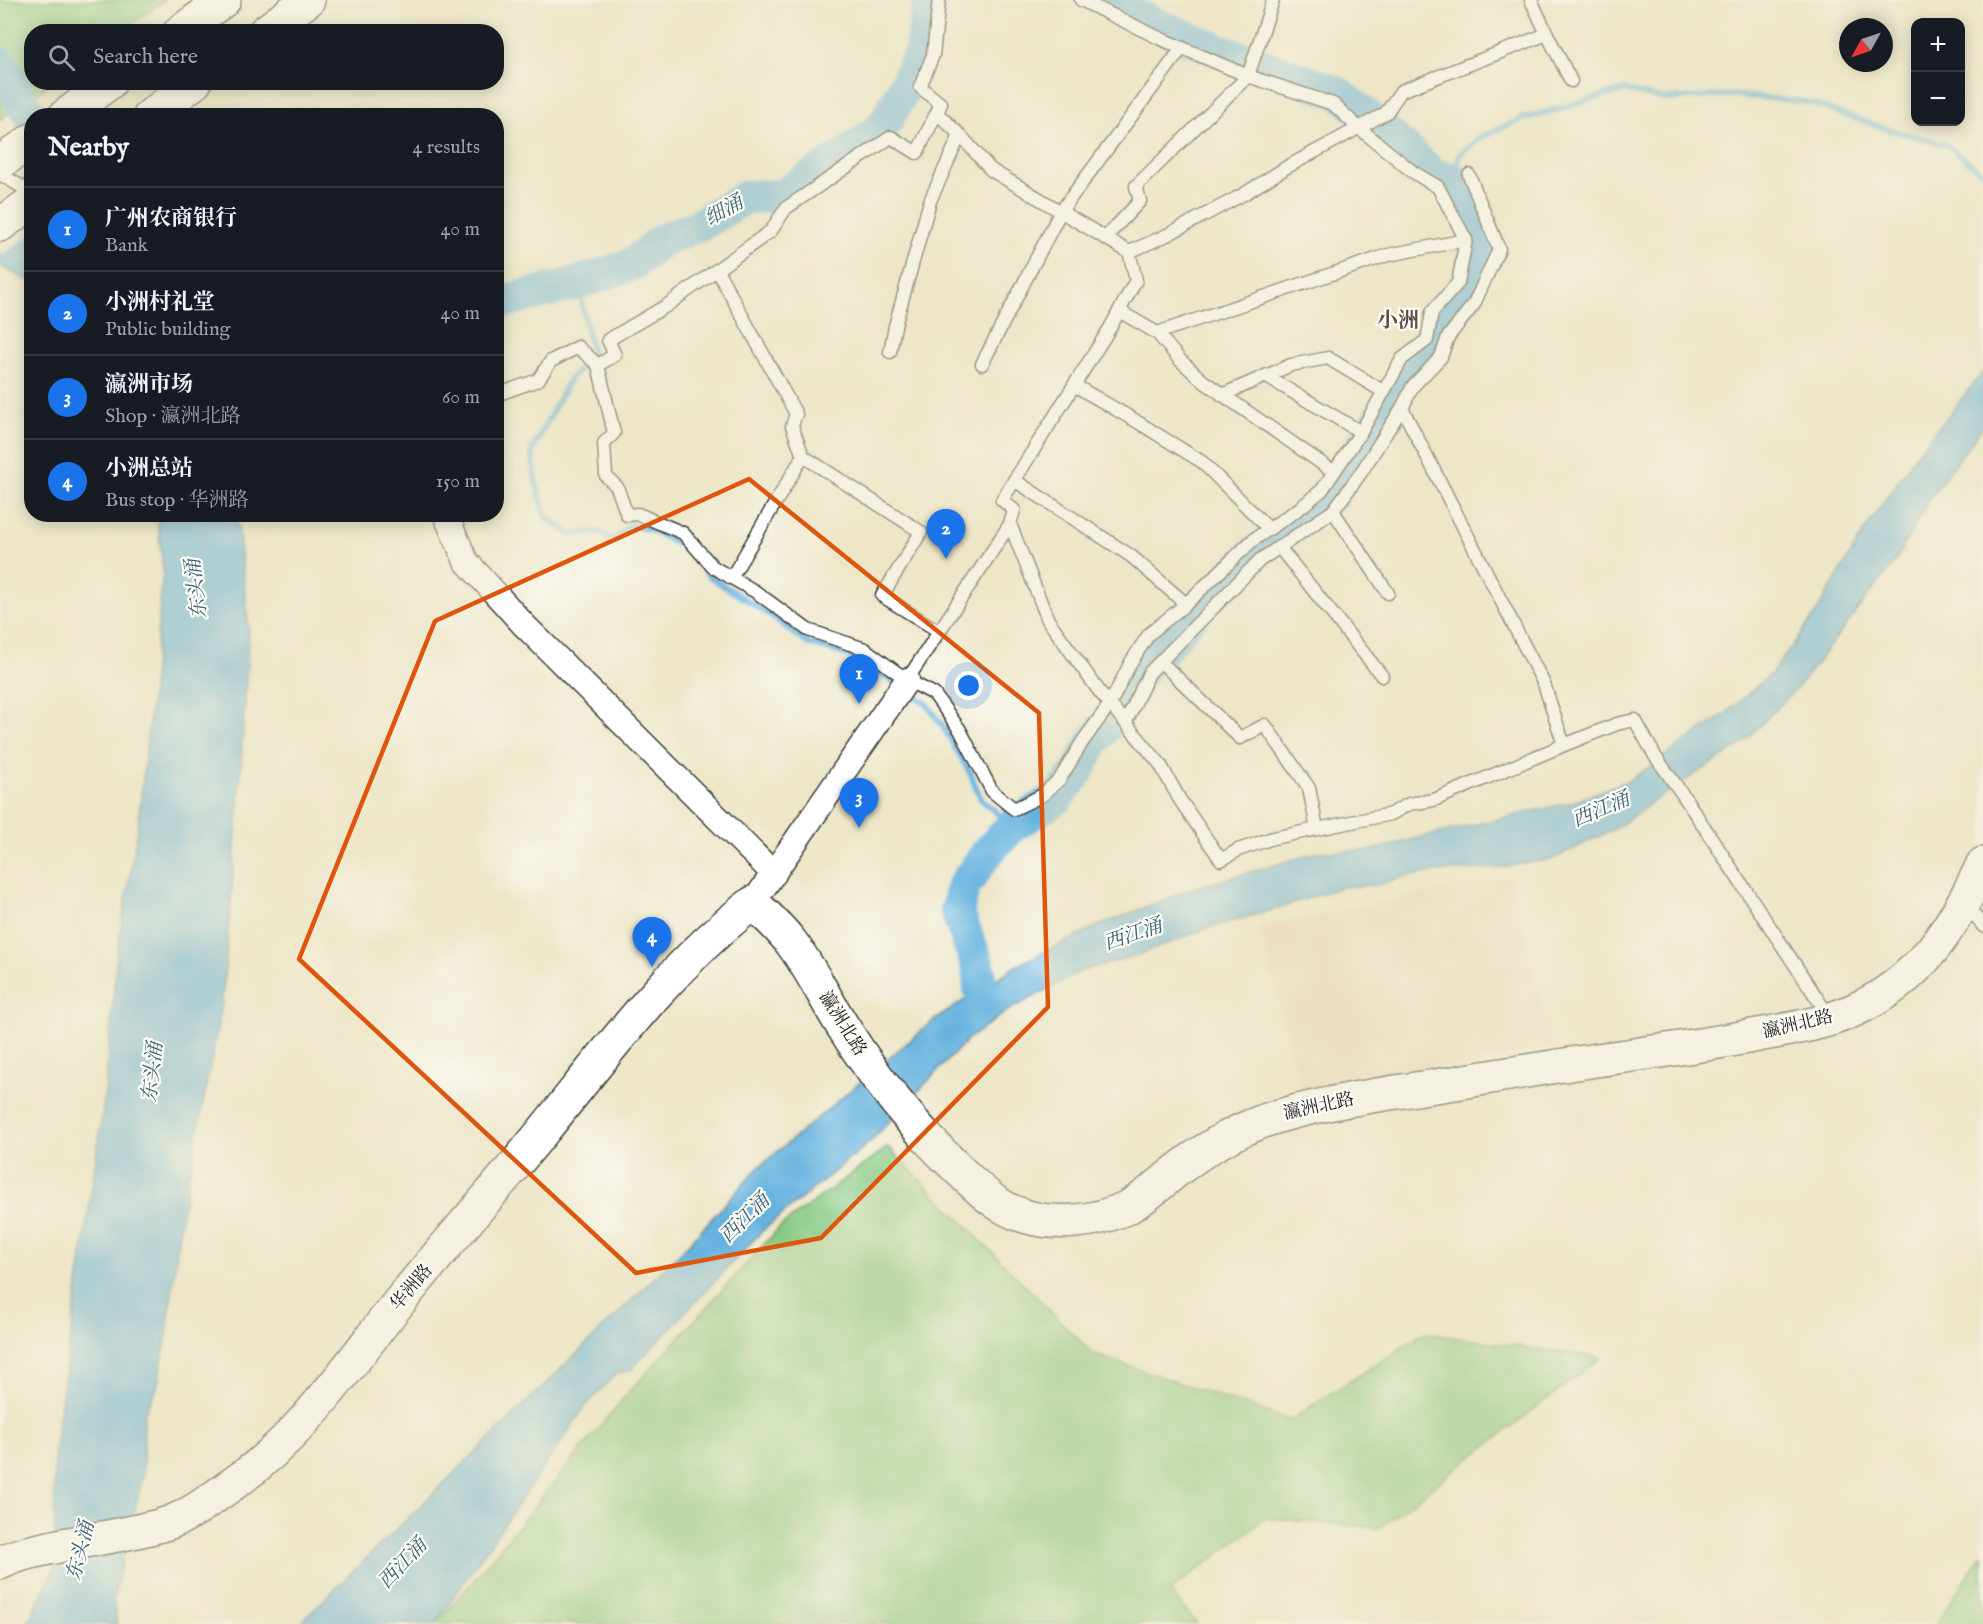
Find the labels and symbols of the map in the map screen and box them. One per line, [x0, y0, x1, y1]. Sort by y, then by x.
north arrow [1839, 18, 1893, 72]
water label: 细涌 [700, 189, 749, 232]
district label: 小洲 [1377, 308, 1419, 335]
pin: 2 [926, 510, 966, 559]
water label: 东头涌 [181, 556, 213, 620]
pin: 1 [840, 654, 878, 704]
your location [954, 671, 983, 700]
pin: 3 [840, 778, 878, 828]
water label: 西江涌 [1569, 786, 1635, 833]
water label: 西江涌 [1101, 913, 1167, 957]
pin: 4 [632, 918, 672, 967]
street label: 瀛洲北路 [813, 987, 871, 1061]
street label: 瀛洲北路 [1760, 1006, 1836, 1044]
water label: 东头涌 [137, 1039, 169, 1103]
street label: 瀛洲北路 [1281, 1088, 1357, 1126]
water label: 西江涌 [715, 1188, 776, 1249]
street label: 华洲路 [386, 1260, 438, 1316]
water label: 东头涌 [62, 1517, 101, 1583]
water label: 西江涌 [373, 1532, 434, 1594]

